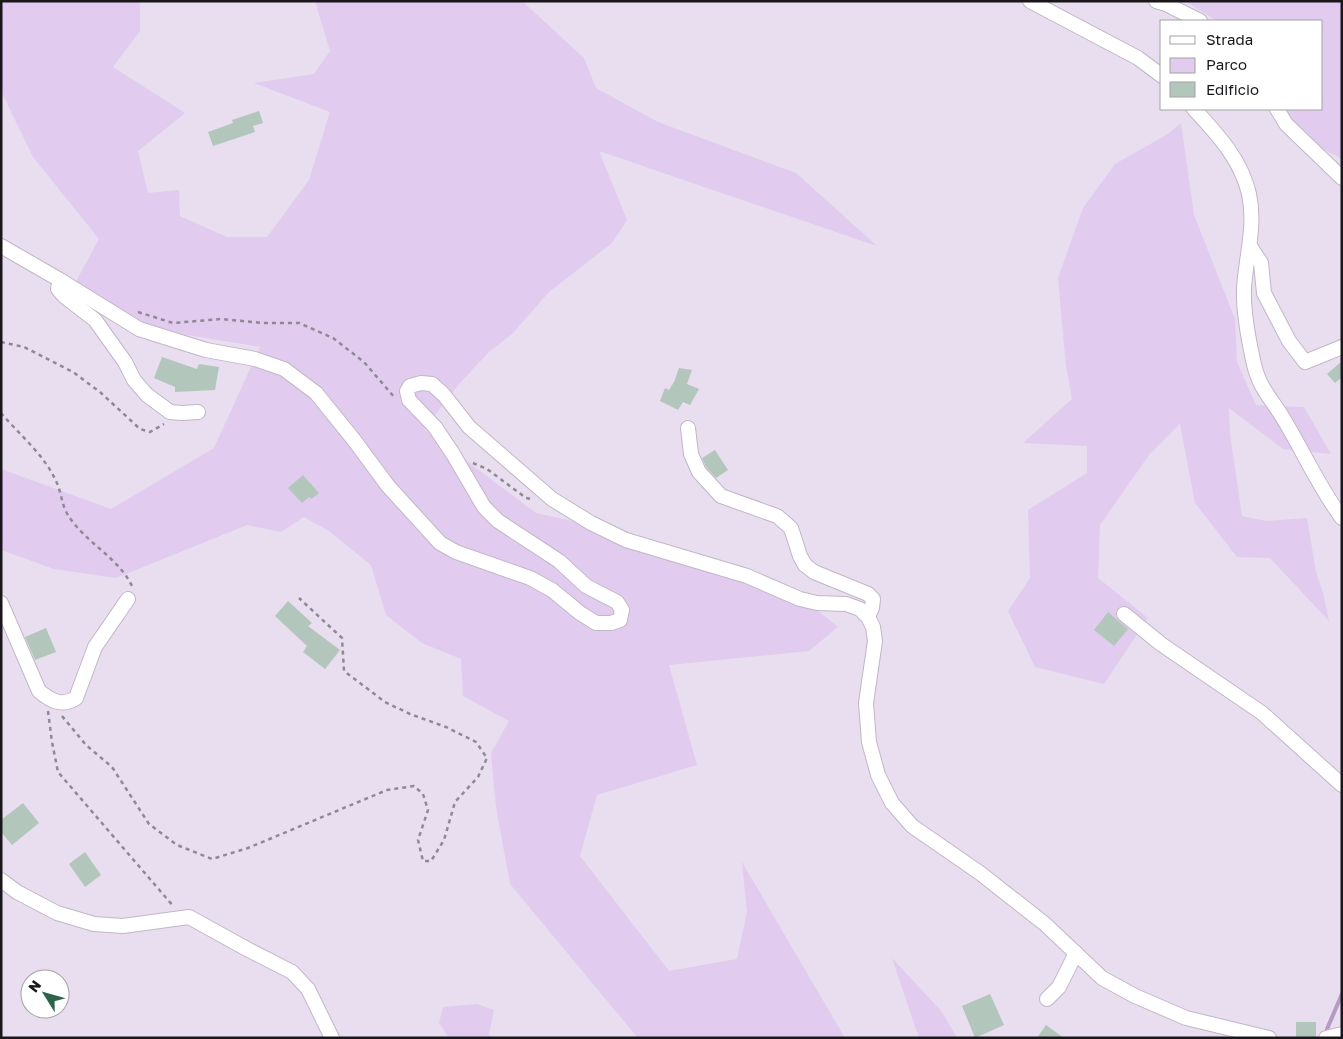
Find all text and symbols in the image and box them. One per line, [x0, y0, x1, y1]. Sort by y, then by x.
legend [1160, 20, 1323, 110]
text: Strada [1206, 30, 1253, 48]
text: Parco [1206, 55, 1247, 73]
text: Edificio [1206, 80, 1259, 98]
north arrow [20, 969, 70, 1019]
text: N [24, 977, 44, 995]

